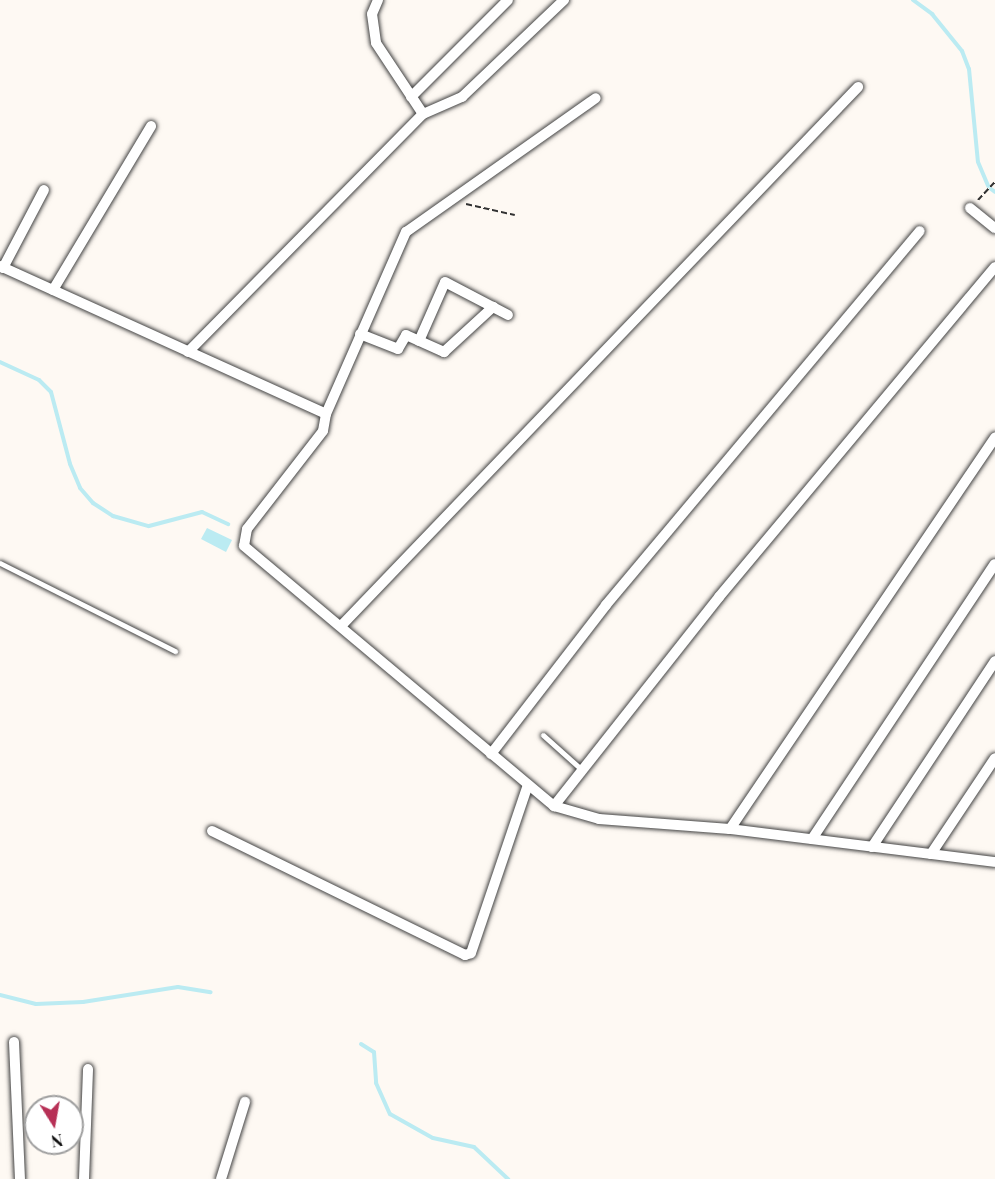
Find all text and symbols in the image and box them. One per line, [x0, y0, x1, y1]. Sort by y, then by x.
north arrow [24, 1095, 84, 1155]
text: N [49, 1130, 65, 1153]

